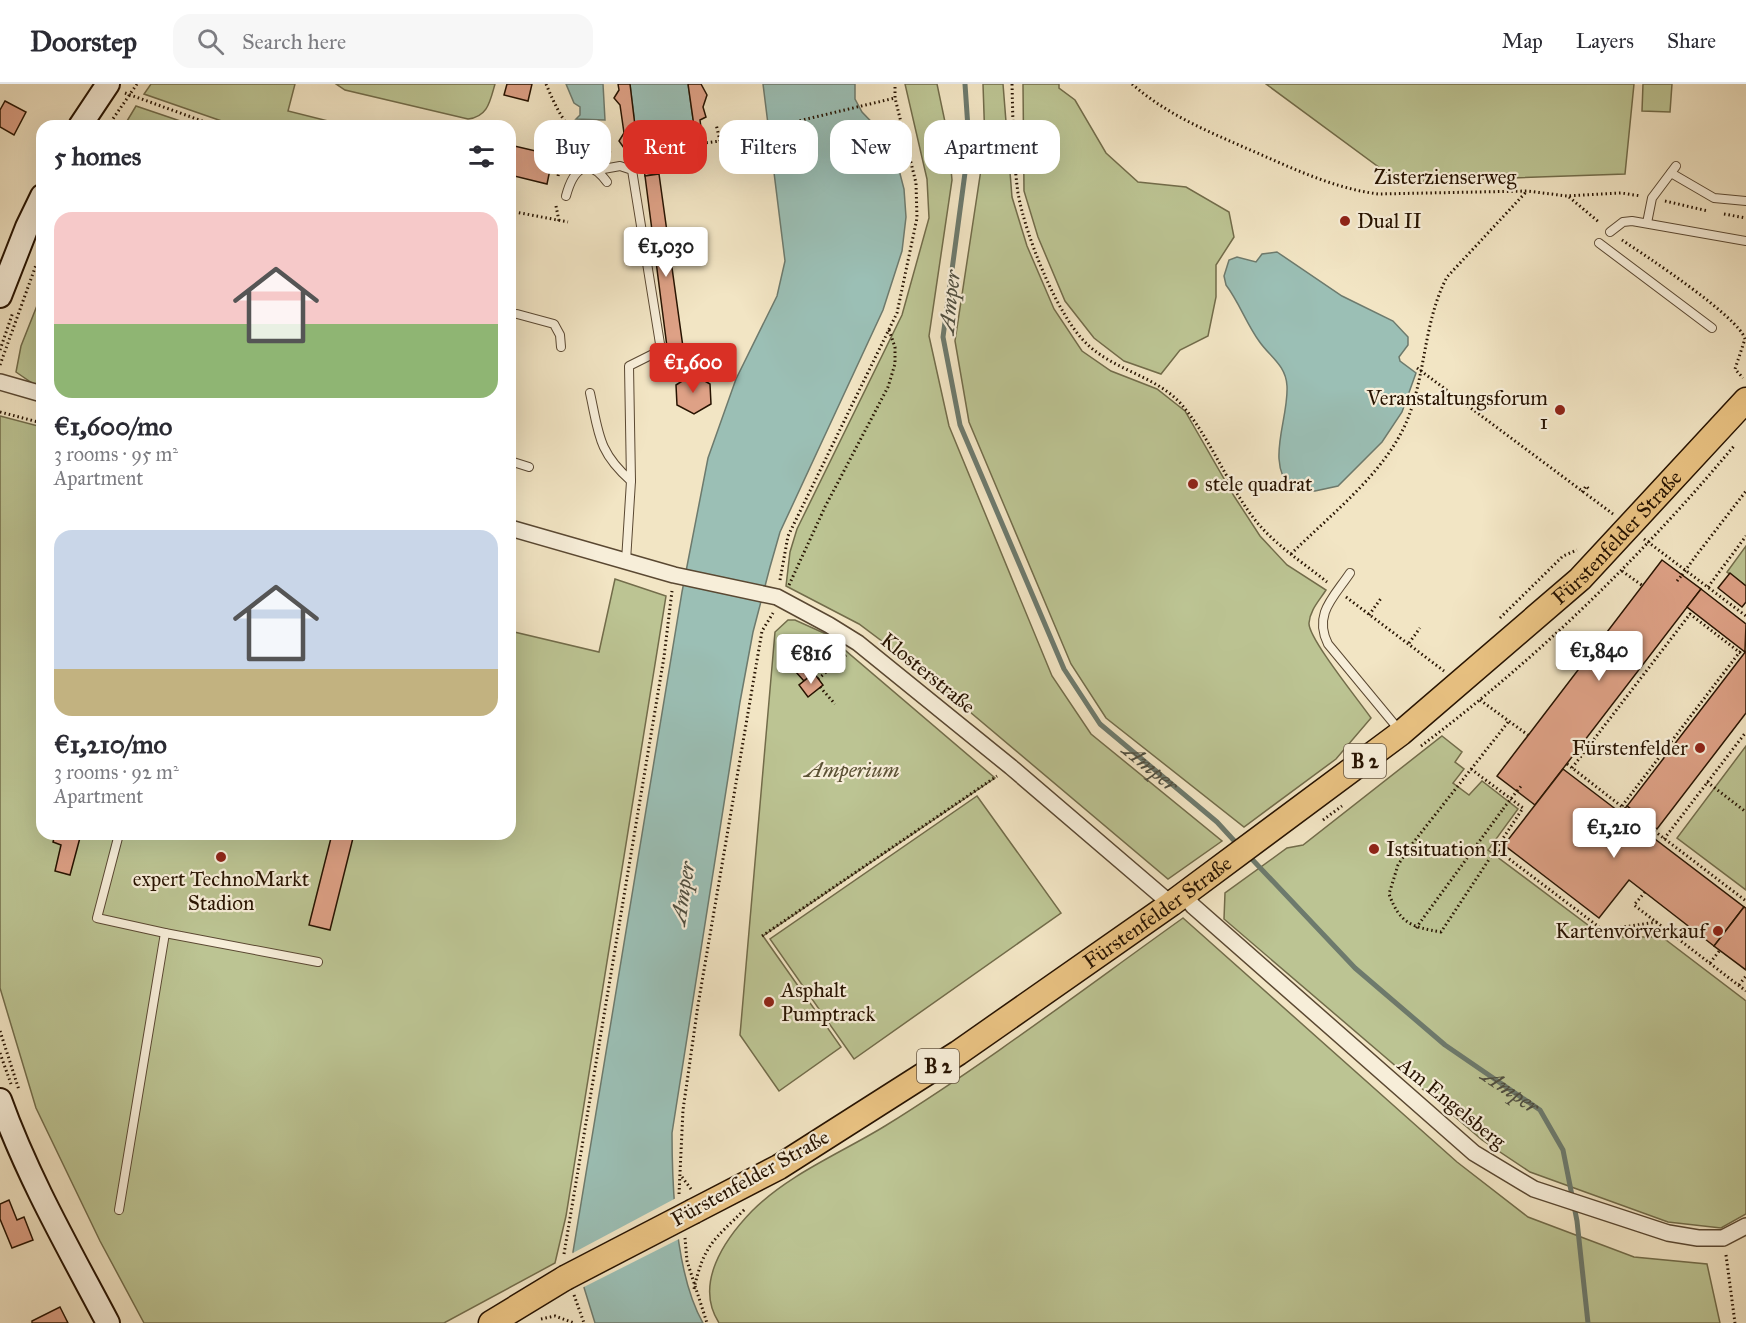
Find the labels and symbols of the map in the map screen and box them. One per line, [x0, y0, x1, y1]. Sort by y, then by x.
street label: Zisterzienserweg [1374, 164, 1517, 190]
place label: Dual II [1357, 208, 1422, 234]
marker: Dual II [1338, 214, 1352, 228]
pin: €1,030 [617, 227, 715, 278]
water label: Amper [933, 267, 966, 337]
pin: €1,600 [644, 343, 742, 394]
place label: Veranstaltungsforum 1 [1366, 385, 1548, 435]
marker: Veranstaltungsforum 1 [1553, 403, 1567, 417]
street label: Fürstenfelder Straße [1546, 465, 1687, 610]
place label: stele quadrat [1205, 471, 1313, 497]
marker: stele quadrat [1186, 477, 1200, 491]
street label: Klosterstraße [875, 627, 981, 719]
pin: €1,840 [1550, 631, 1648, 682]
pin: €816 [775, 634, 847, 685]
water label: Amper [1116, 735, 1185, 799]
place label: Fürstenfelder [1572, 735, 1688, 761]
marker: Fürstenfelder [1693, 741, 1707, 755]
road number: B 2 [1344, 744, 1386, 778]
park label: Amperium [803, 757, 900, 783]
pin: €1,210 [1565, 808, 1663, 859]
place label: Istsituation II [1386, 836, 1508, 862]
marker: Istsituation II [1367, 842, 1381, 856]
marker: expert TechnoMarkt Stadion [214, 850, 228, 864]
street label: Fürstenfelder Straße [1078, 850, 1237, 974]
water label: Amper [664, 858, 701, 929]
place label: expert TechnoMarkt Stadion [133, 866, 310, 916]
place label: Kartenvorverkauf [1555, 918, 1709, 944]
marker: Kartenvorverkauf [1711, 924, 1725, 938]
place label: Asphalt Pumptrack [780, 977, 875, 1027]
marker: Asphalt Pumptrack [762, 995, 776, 1009]
road number: B 2 [917, 1049, 959, 1083]
street label: Am Engelsberg [1392, 1051, 1511, 1155]
water label: Amper [1475, 1060, 1546, 1121]
street label: Fürstenfelder Straße [666, 1124, 834, 1232]

